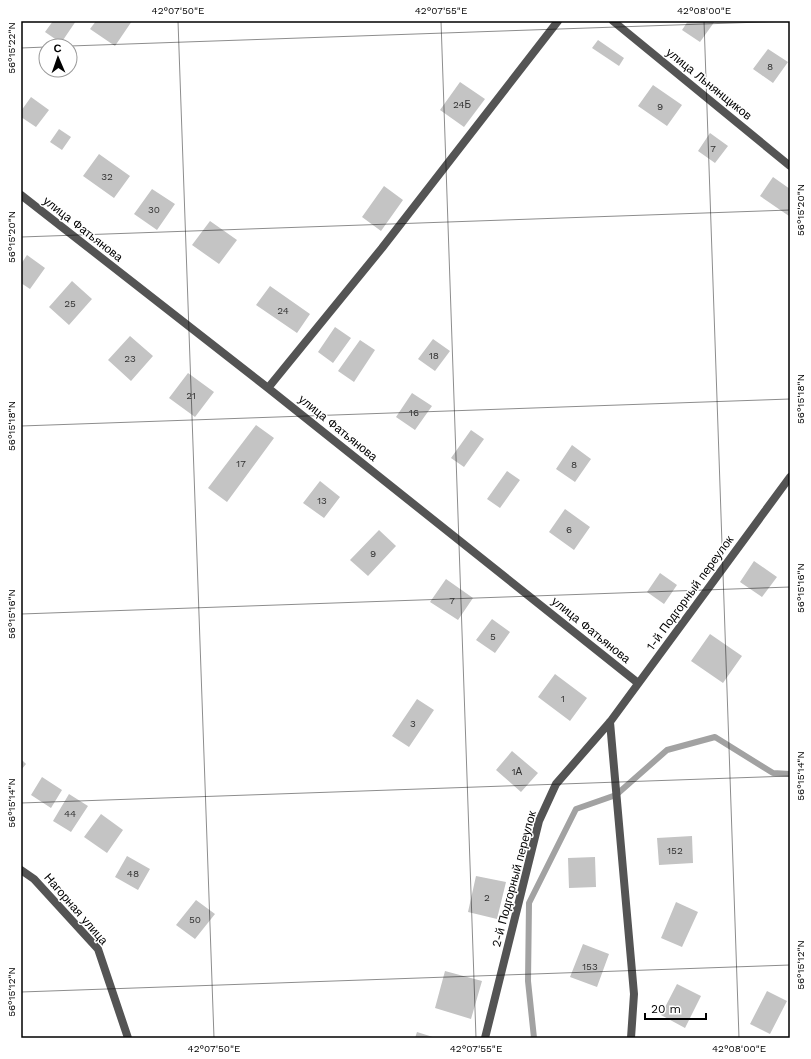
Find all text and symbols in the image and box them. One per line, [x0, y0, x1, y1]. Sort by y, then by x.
text: 42°07'50"E [152, 5, 204, 16]
text: 42°07'55"E [415, 5, 467, 16]
text: 42°08'00"E [677, 5, 731, 16]
text: 56°15'22"N [6, 22, 17, 74]
north arrow [38, 38, 78, 78]
text: С [53, 42, 62, 55]
street label: улица Льнянщиков [663, 45, 755, 123]
house number: 8 [767, 61, 773, 72]
house number: 24Б [453, 99, 472, 110]
house number: 9 [657, 101, 663, 112]
house number: 7 [710, 143, 716, 154]
house number: 32 [101, 171, 113, 182]
text: 56°15'20"N [795, 184, 806, 236]
street label: улица Фатьянова [40, 194, 126, 265]
house number: 30 [148, 204, 160, 215]
text: 56°15'20"N [6, 211, 17, 263]
house number: 25 [64, 298, 76, 309]
house number: 24 [277, 305, 289, 316]
house number: 18 [429, 350, 439, 361]
house number: 23 [124, 353, 136, 364]
text: 56°15'18"N [795, 374, 806, 424]
house number: 21 [186, 390, 196, 401]
street label: улица Фатьянова [296, 392, 380, 464]
text: 56°15'18"N [6, 401, 17, 451]
house number: 16 [409, 407, 419, 418]
house number: 17 [236, 458, 246, 469]
house number: 8 [571, 459, 577, 470]
house number: 13 [317, 495, 327, 506]
house number: 6 [566, 524, 572, 535]
street label: 1-й Подгорный переулок [644, 532, 737, 653]
house number: 9 [370, 548, 376, 559]
text: 56°15'16"N [795, 563, 806, 613]
text: 56°15'16"N [6, 589, 17, 639]
street label: улица Фатьянова [549, 594, 633, 666]
house number: 7 [449, 595, 455, 606]
house number: 5 [490, 631, 496, 642]
house number: 1 [561, 693, 565, 704]
house number: 3 [410, 718, 416, 729]
text: 56°15'14"N [795, 751, 806, 801]
house number: 1А [512, 766, 523, 777]
text: 56°15'14"N [6, 778, 17, 828]
house number: 44 [64, 808, 76, 819]
street label: 2-й Подгорный переулок [489, 809, 539, 949]
house number: 152 [667, 845, 683, 856]
house number: 48 [127, 868, 139, 879]
street label: Нагорная улица [41, 871, 111, 948]
house number: 2 [484, 892, 490, 903]
house number: 50 [189, 914, 201, 925]
text: 56°15'12"N [795, 940, 806, 990]
house number: 153 [582, 961, 598, 972]
text: 56°15'12"N [6, 967, 17, 1017]
scale bar [645, 995, 706, 1021]
text: 20 m [651, 1002, 681, 1016]
text: 42°07'50"E [188, 1043, 240, 1054]
text: 42°07'55"E [450, 1043, 502, 1054]
text: 42°08'00"E [712, 1043, 766, 1054]

